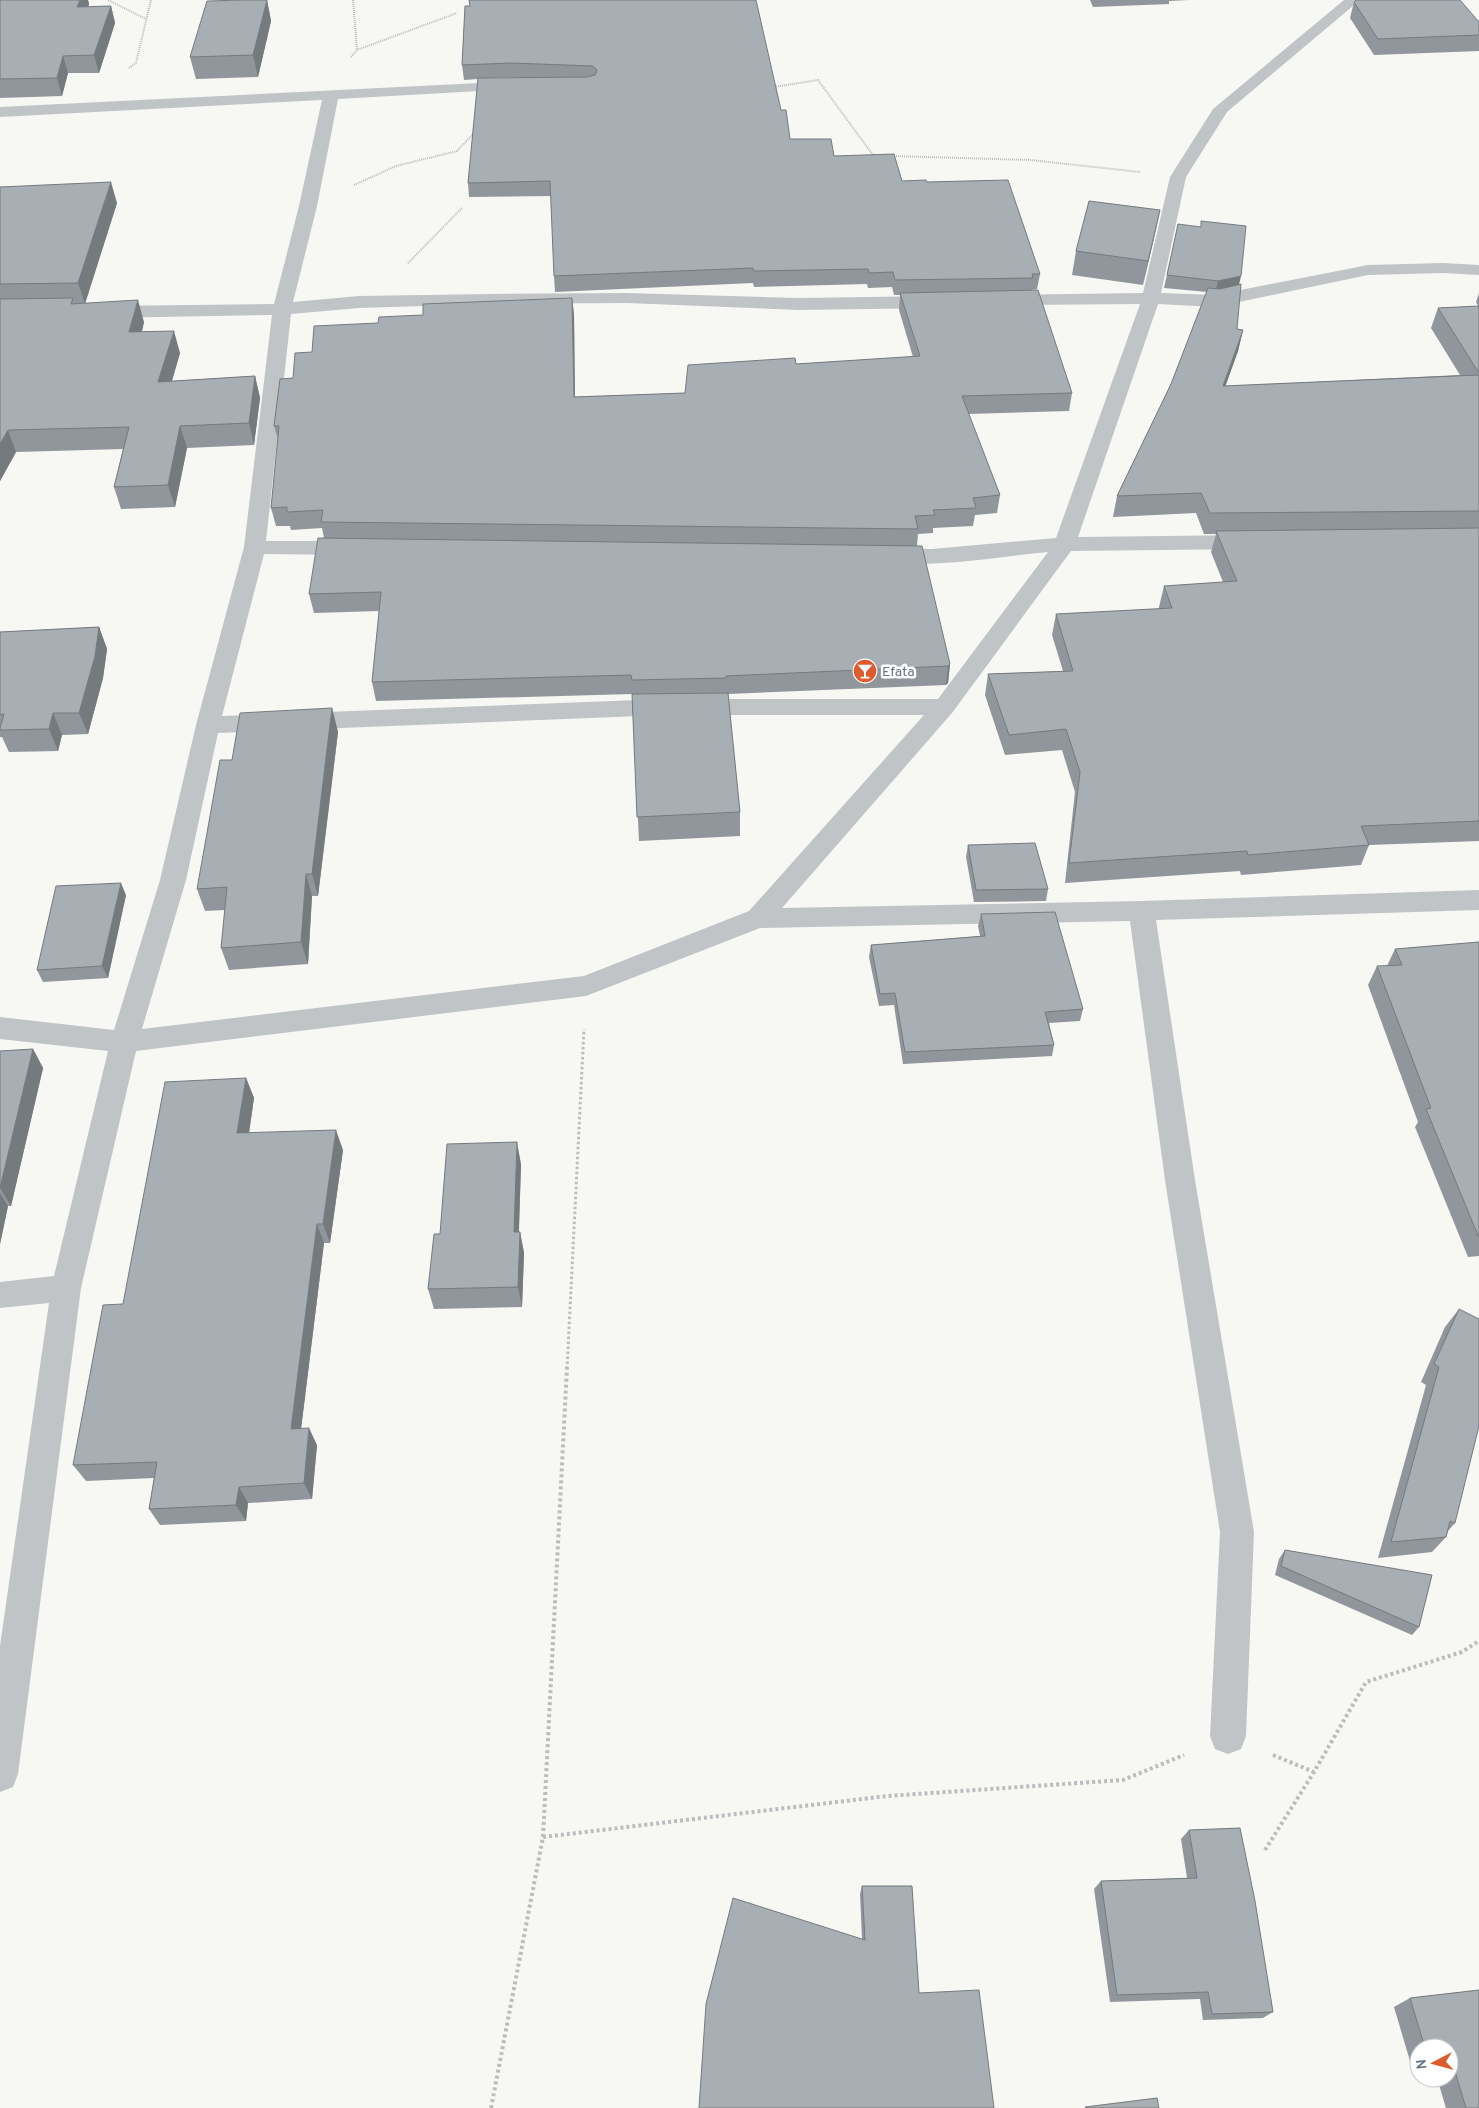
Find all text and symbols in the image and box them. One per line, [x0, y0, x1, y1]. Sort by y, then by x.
bar icon: Efata [852, 658, 878, 684]
place label: Efata [882, 664, 915, 681]
north arrow [1409, 2038, 1459, 2088]
text: N [1414, 2058, 1432, 2070]

